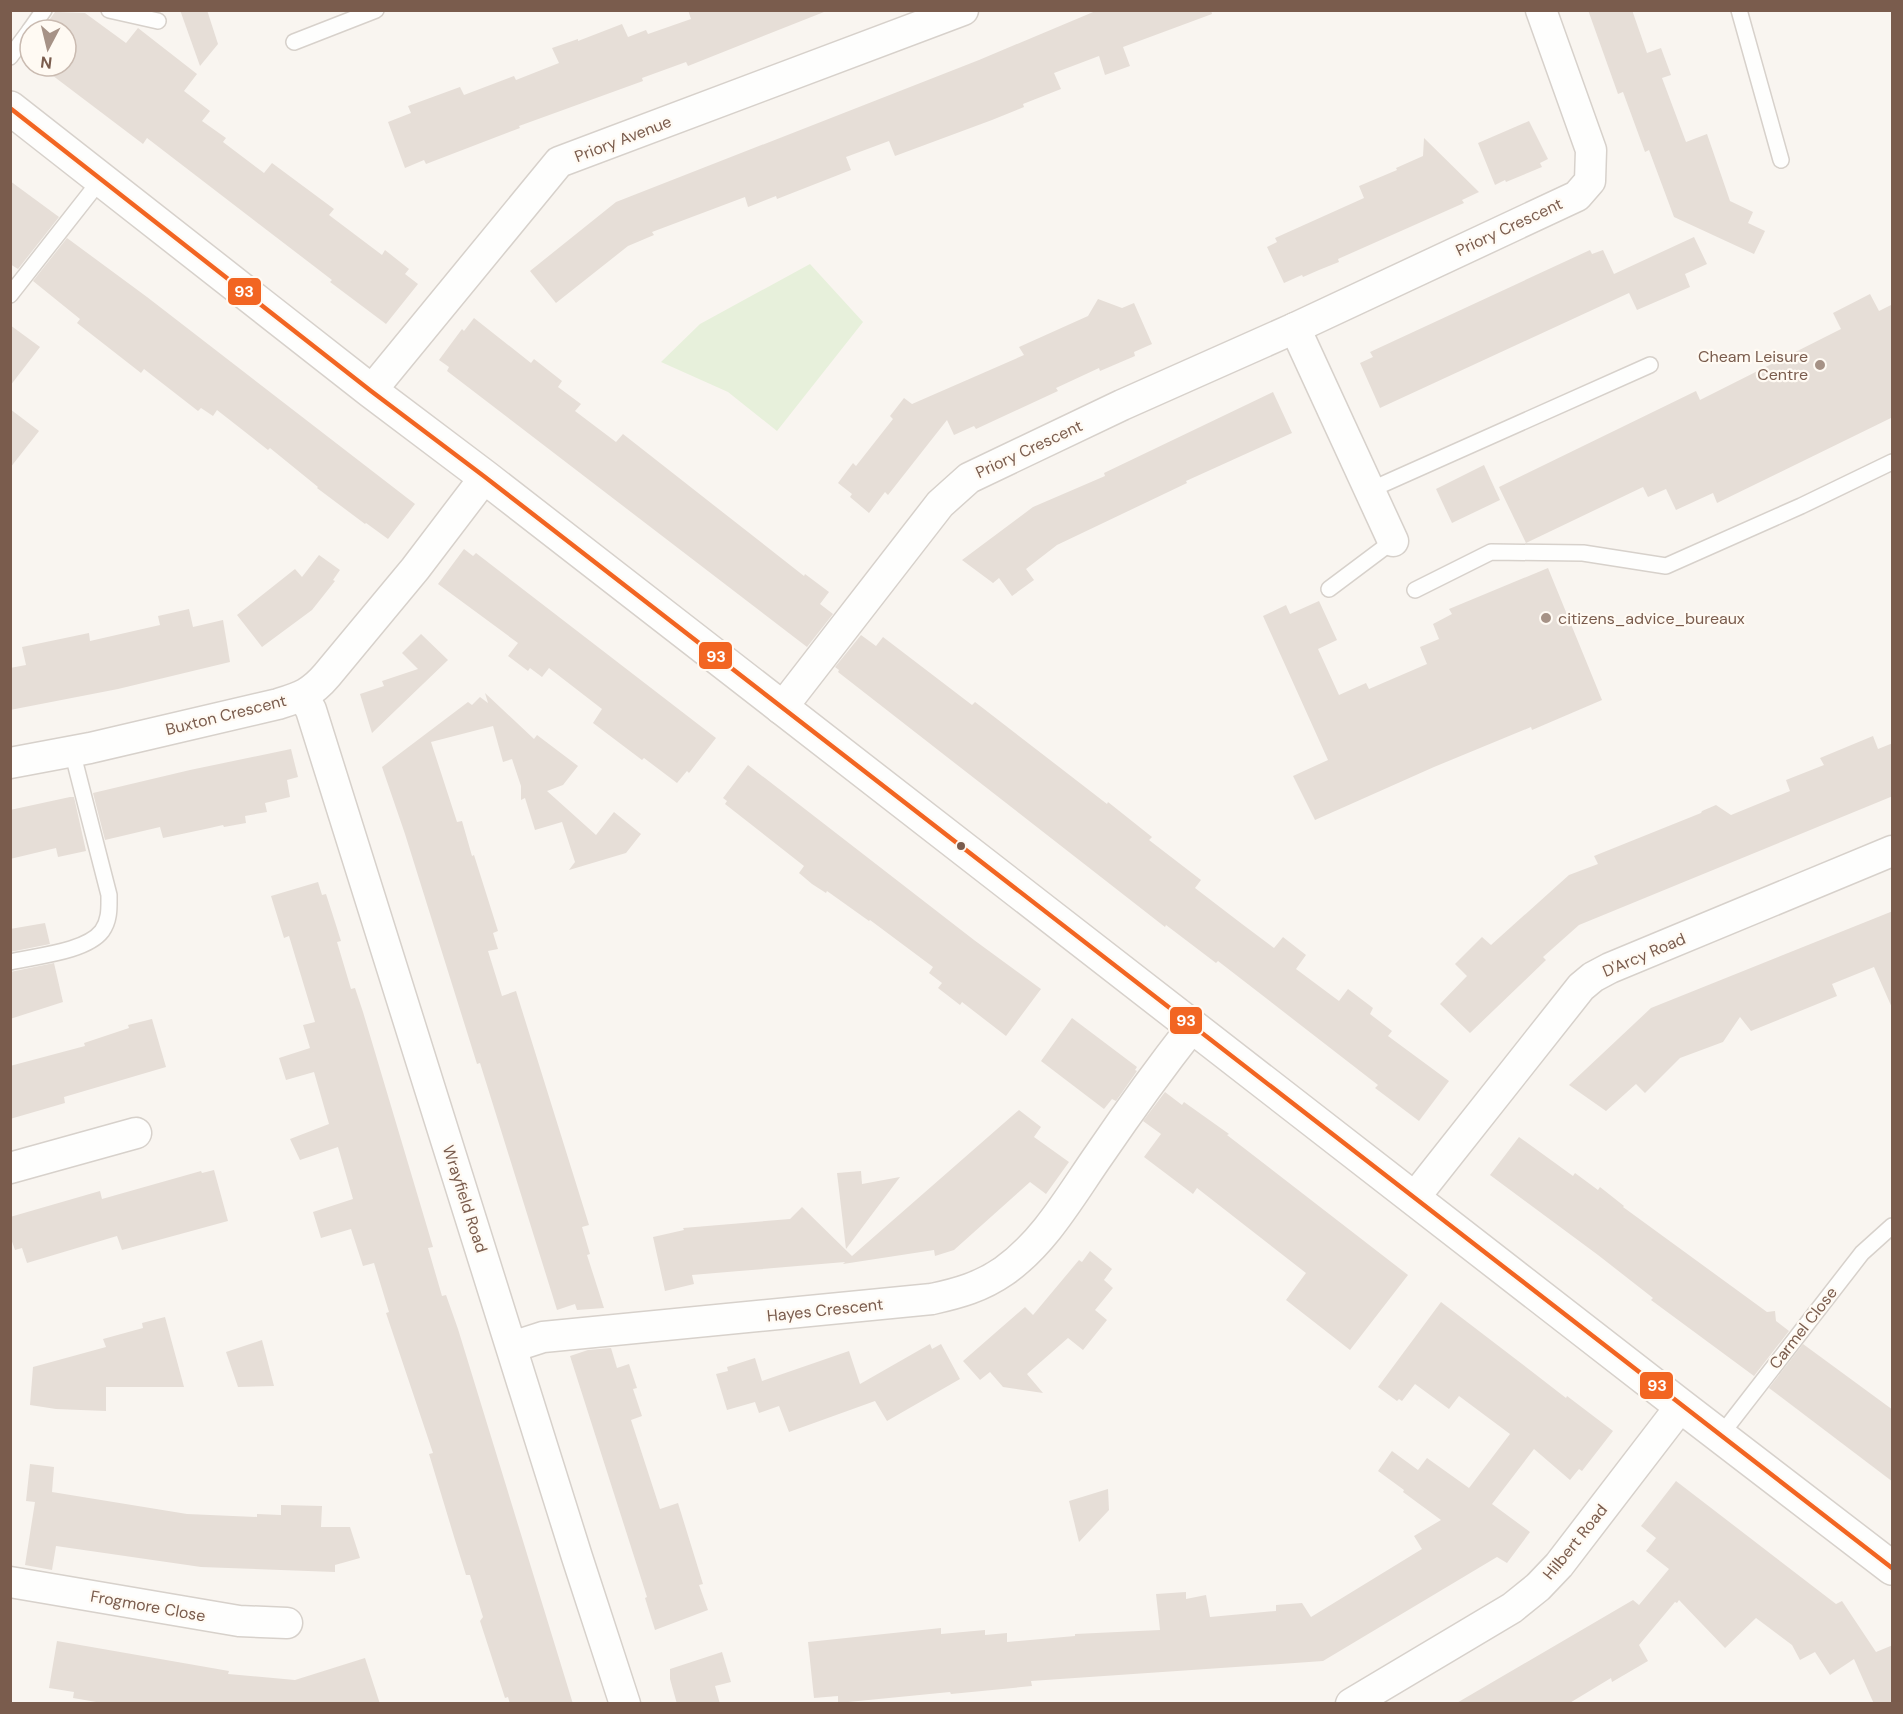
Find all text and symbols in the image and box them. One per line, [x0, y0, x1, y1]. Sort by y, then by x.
north arrow [18, 18, 78, 78]
text: N [39, 51, 53, 74]
street label: Priory Avenue [572, 111, 674, 167]
street label: Priory Crescent [1452, 193, 1566, 261]
line badge: 93 [227, 277, 262, 306]
text: 93 [234, 281, 254, 302]
place label: Cheam Leisure Centre [1698, 346, 1808, 385]
marker: Cheam Leisure Centre [1813, 358, 1827, 372]
street label: Priory Crescent [972, 415, 1086, 483]
place label: citizens_advice_bureaux [1558, 608, 1745, 629]
marker: citizens_advice_bureaux [1539, 611, 1553, 625]
line badge: 93 [698, 641, 733, 670]
text: 93 [706, 646, 726, 667]
street label: Buxton Crescent [163, 690, 289, 740]
unlabelled marker [955, 840, 967, 852]
street label: D'Arcy Road [1599, 928, 1689, 982]
line badge: 93 [1169, 1006, 1203, 1035]
text: 93 [1176, 1010, 1196, 1031]
street label: Wrayfield Road [438, 1143, 492, 1255]
street label: Carmel Close [1764, 1283, 1842, 1373]
street label: Hayes Crescent [766, 1293, 884, 1327]
line badge: 93 [1639, 1371, 1674, 1400]
text: 93 [1647, 1375, 1667, 1396]
street label: Hilbert Road [1538, 1500, 1612, 1584]
street label: Frogmore Close [89, 1586, 207, 1626]

